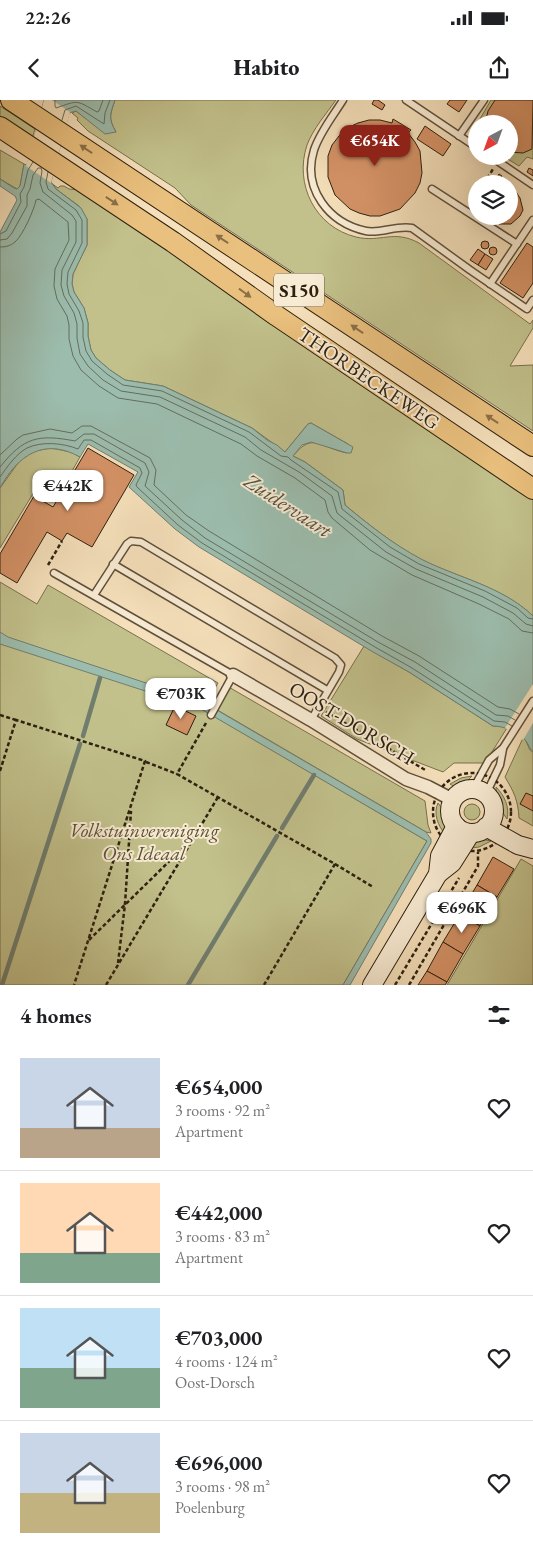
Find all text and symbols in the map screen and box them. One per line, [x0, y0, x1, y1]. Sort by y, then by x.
text: 22:26 [25, 5, 71, 30]
text: Habito [234, 53, 299, 82]
icon: back [20, 54, 48, 82]
icon: share [485, 54, 513, 82]
north arrow [468, 115, 518, 165]
map controls [468, 115, 518, 225]
pin: €654K [340, 124, 410, 167]
text: €654K [350, 130, 400, 151]
one-way arrow [79, 145, 93, 154]
button: layers [468, 175, 518, 225]
one-way arrow [105, 196, 118, 206]
one-way arrow [215, 235, 228, 244]
road number: S150 [274, 274, 324, 306]
one-way arrow [238, 288, 252, 298]
street label: THORBECKEWEG [293, 321, 445, 435]
one-way arrow [350, 324, 364, 334]
one-way arrow [486, 414, 499, 424]
water label: Zuidervaart [238, 466, 337, 544]
pin: €442K [33, 470, 103, 512]
text: €442K [43, 475, 93, 496]
street label: OOST-DORSCH [285, 675, 419, 771]
pin: €703K [146, 678, 216, 720]
text: €703K [156, 683, 206, 704]
park label: Volkstuinvereniging Ons Ideaal [69, 817, 219, 866]
pin: €696K [427, 892, 497, 934]
text: €696K [437, 897, 487, 918]
icon: filters [485, 1001, 513, 1029]
text: 4 homes [20, 1002, 92, 1029]
text: €654,000 [175, 1073, 262, 1100]
icon: home [60, 1078, 120, 1138]
icon: heart [485, 1094, 513, 1122]
text: 3 rooms · 92 m² [175, 1100, 270, 1121]
text: Apartment [175, 1121, 243, 1142]
text: €442,000 [175, 1199, 262, 1226]
icon: home [60, 1203, 120, 1263]
icon: heart [485, 1219, 513, 1247]
text: 3 rooms · 83 m² [175, 1226, 270, 1247]
text: Apartment [175, 1247, 243, 1268]
text: €703,000 [175, 1324, 262, 1351]
icon: home [60, 1328, 120, 1388]
icon: heart [485, 1344, 513, 1372]
text: 4 rooms · 124 m² [175, 1351, 278, 1372]
text: Oost-Dorsch [175, 1372, 255, 1393]
text: €696,000 [175, 1449, 262, 1476]
icon: home [60, 1453, 120, 1513]
icon: heart [485, 1469, 513, 1497]
text: 3 rooms · 98 m² [175, 1476, 270, 1497]
text: Poelenburg [175, 1497, 245, 1518]

